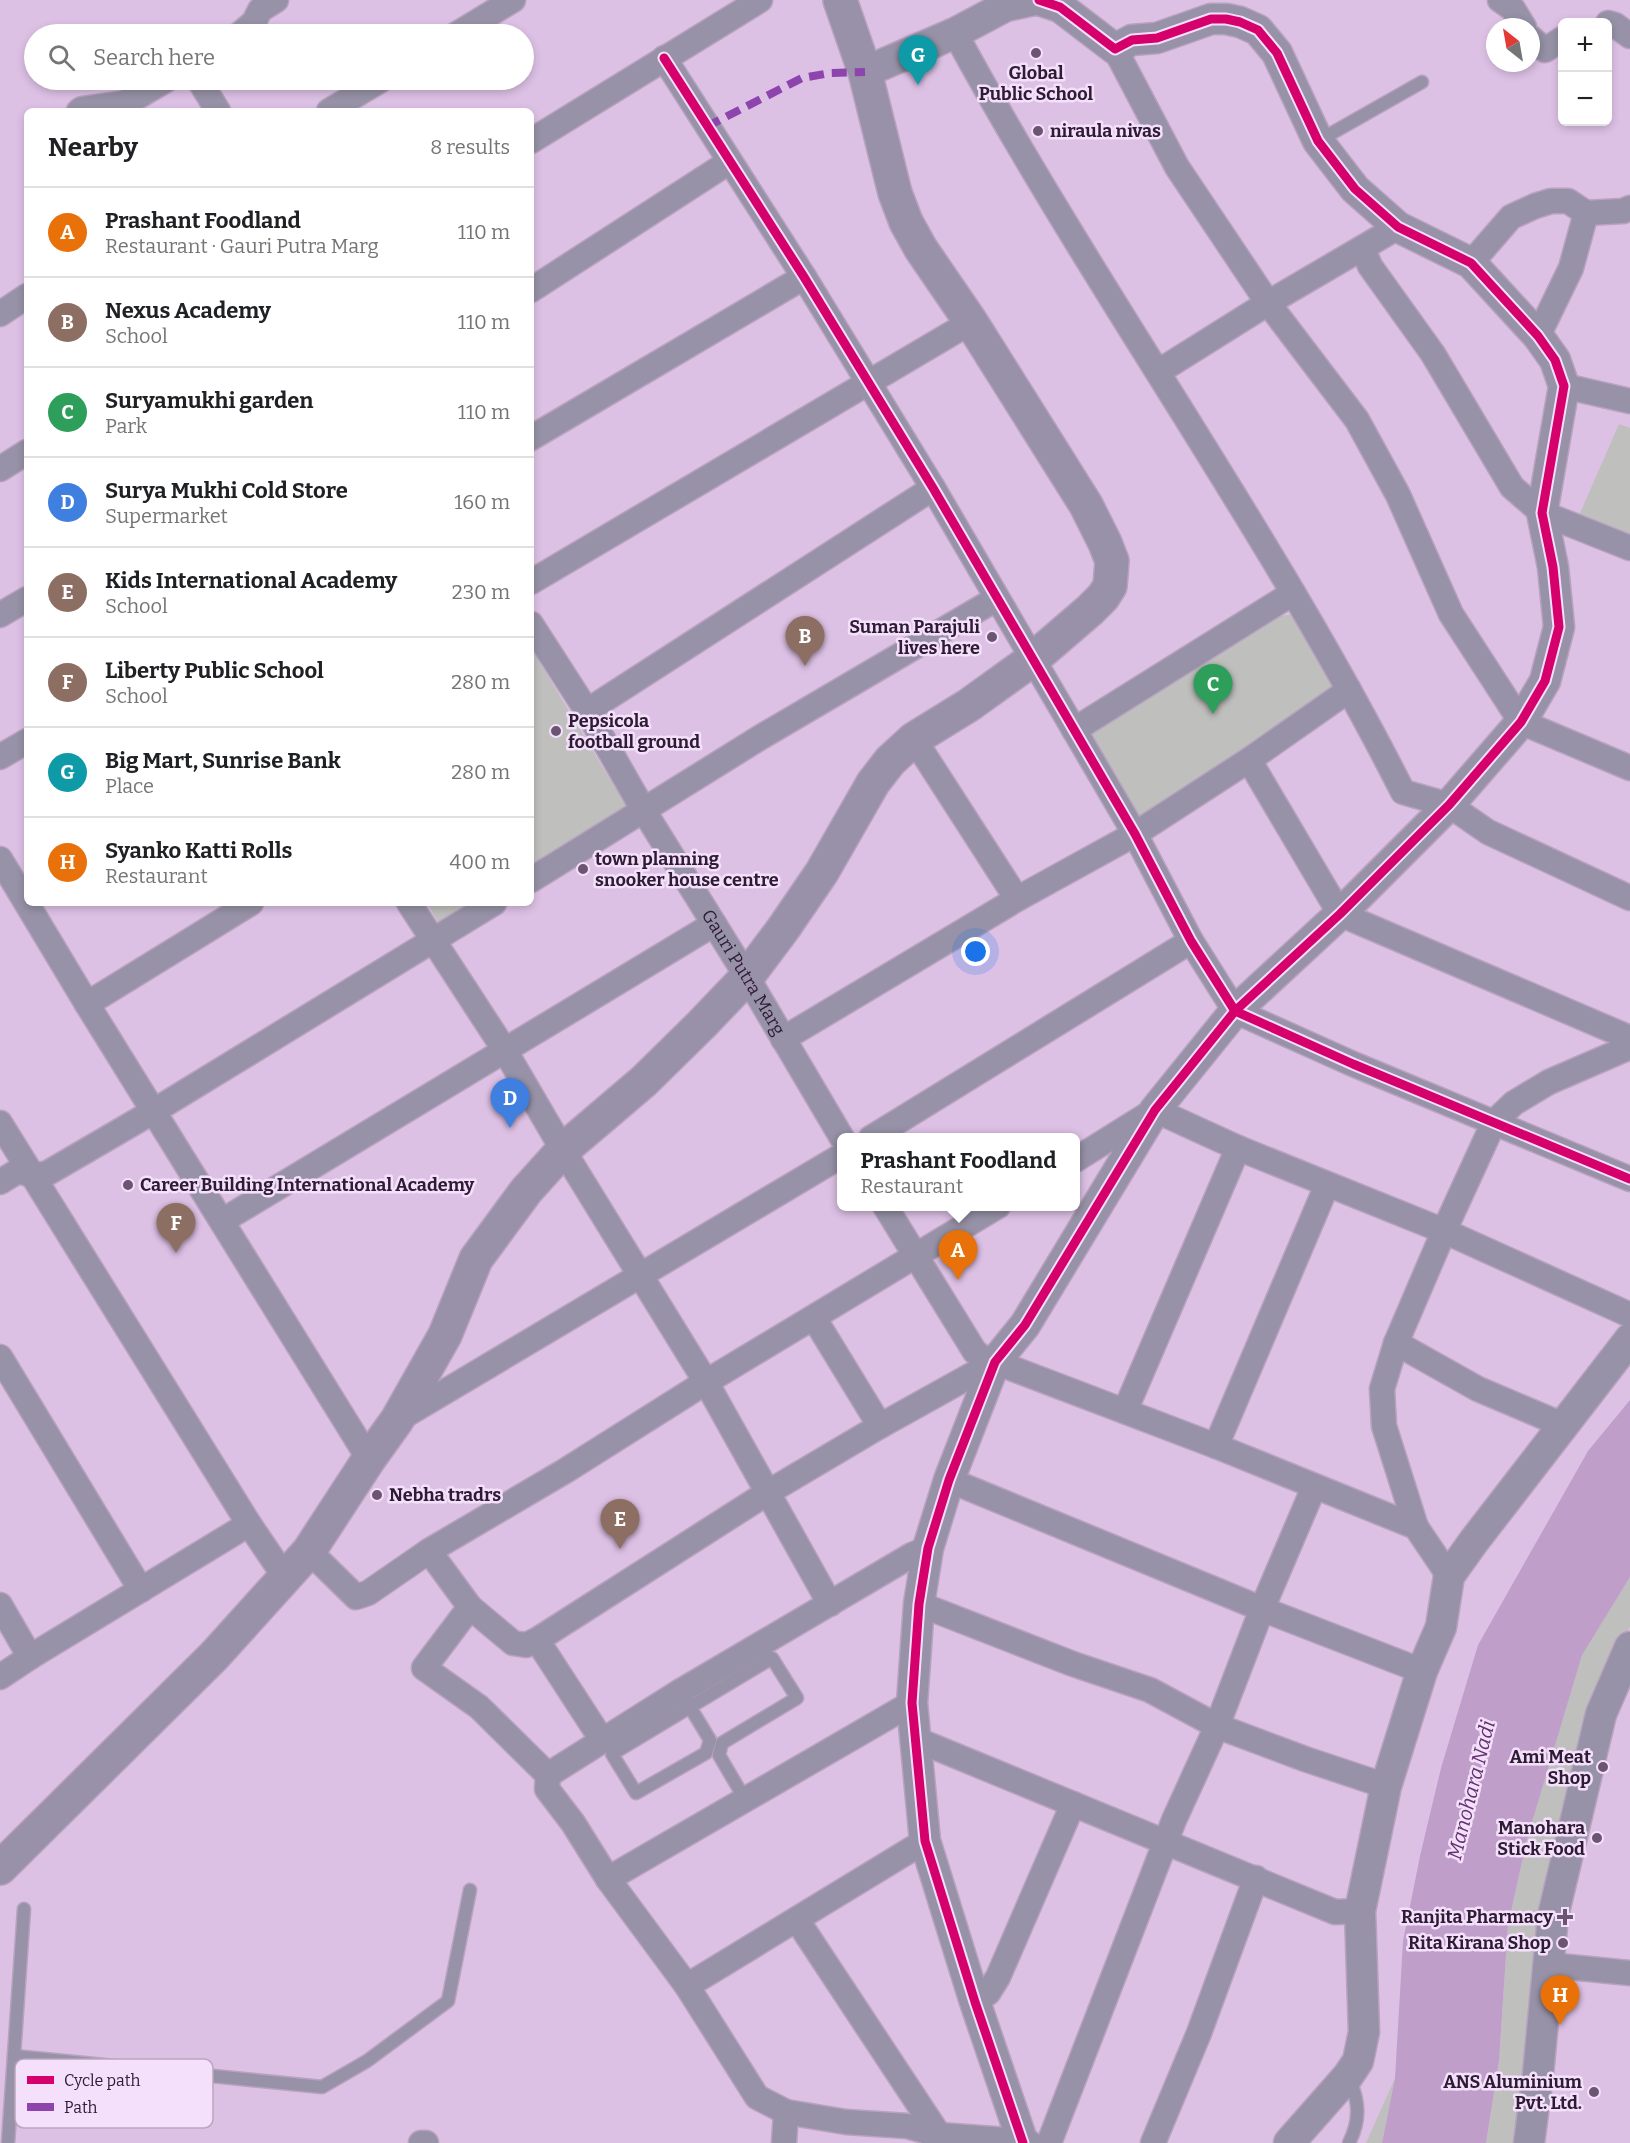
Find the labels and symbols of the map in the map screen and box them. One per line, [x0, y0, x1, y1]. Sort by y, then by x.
north arrow [1486, 18, 1540, 72]
pin: G [898, 36, 938, 85]
marker: Global Public School [1029, 46, 1043, 60]
place label: Global Public School [979, 62, 1094, 105]
place label: niraula nivas [1050, 120, 1161, 142]
marker: niraula nivas [1031, 124, 1045, 138]
pin: B [786, 616, 824, 666]
place label: Suman Parajuli lives here [849, 616, 980, 659]
marker: Suman Parajuli lives here [985, 630, 999, 644]
pin: C [1194, 664, 1232, 714]
place label: Pepsicola football ground [568, 710, 700, 753]
marker: Pepsicola football ground [549, 724, 563, 738]
place label: town planning snooker house centre [595, 848, 779, 891]
marker: town planning snooker house centre [576, 862, 590, 876]
street label: Gauri Putra Marg [697, 905, 790, 1039]
your location [961, 937, 990, 966]
pin: D [490, 1078, 530, 1128]
place label: Career Building International Academy [140, 1174, 475, 1196]
marker: Career Building International Academy [121, 1178, 135, 1192]
pin: F [156, 1204, 195, 1253]
pin: A [938, 1230, 978, 1280]
place label: Nebha tradrs [389, 1484, 501, 1506]
marker: Nebha tradrs [370, 1488, 384, 1502]
pin: E [600, 1500, 640, 1549]
water label: Manohara Nadi [1442, 1718, 1500, 1862]
place label: Ami Meat Shop [1510, 1746, 1591, 1789]
marker: Ami Meat Shop [1596, 1760, 1610, 1774]
place label: Manohara Stick Food [1497, 1817, 1585, 1860]
marker: Manohara Stick Food [1590, 1831, 1604, 1845]
place label: Ranjita Pharmacy [1401, 1906, 1554, 1928]
marker: Ranjita Pharmacy [1558, 1910, 1572, 1924]
place label: Rita Kirana Shop [1408, 1932, 1551, 1954]
marker: Rita Kirana Shop [1556, 1936, 1570, 1950]
pin: H [1540, 1976, 1580, 2025]
legend [15, 2059, 213, 2128]
text: Cycle path [64, 2071, 140, 2090]
place label: ANS Aluminium Pvt. Ltd. [1443, 2071, 1582, 2114]
marker: ANS Aluminium Pvt. Ltd. [1587, 2085, 1601, 2099]
text: Path [64, 2098, 98, 2117]

